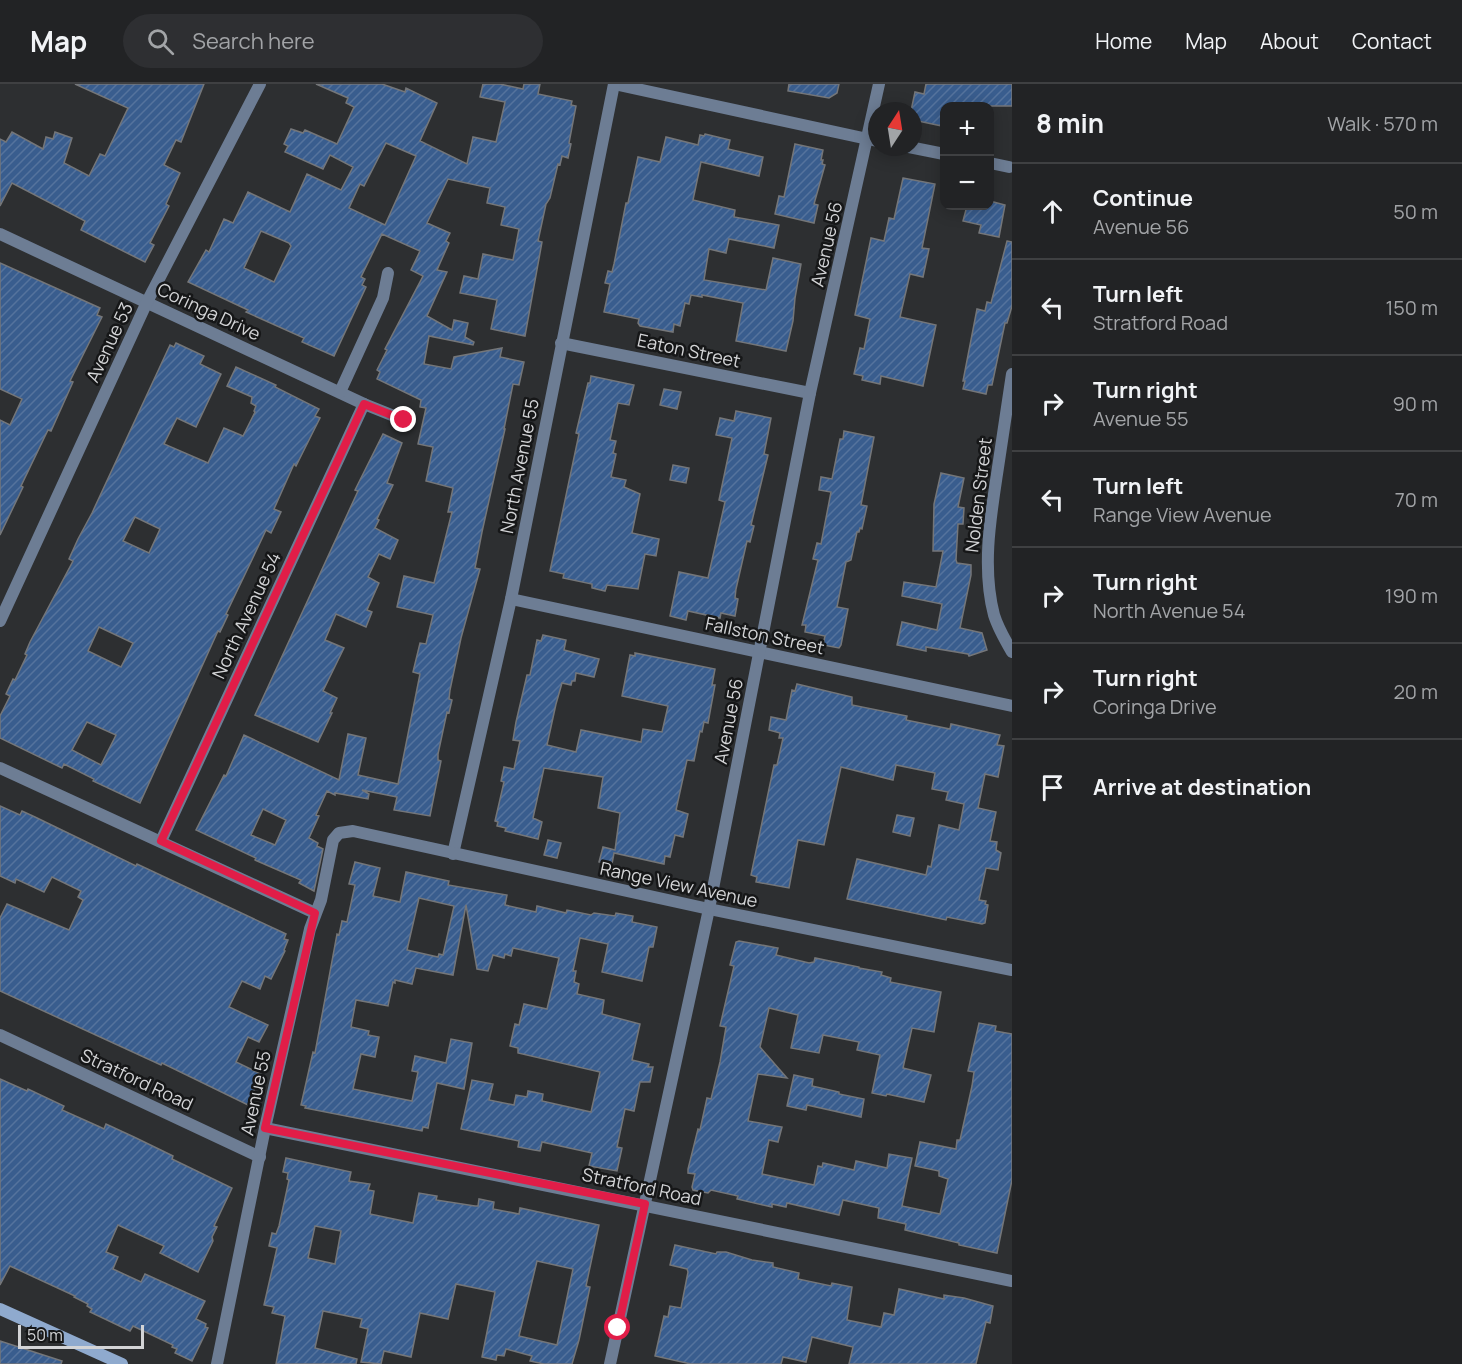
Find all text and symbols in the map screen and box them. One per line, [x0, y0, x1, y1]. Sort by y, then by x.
search box [123, 14, 543, 68]
text: Map [30, 22, 87, 60]
icon: search [144, 25, 177, 58]
text: Search here [192, 26, 315, 56]
text: Home [1095, 27, 1152, 55]
text: Map [1185, 27, 1227, 55]
text: About [1260, 27, 1319, 55]
text: Contact [1352, 27, 1432, 55]
north arrow [868, 102, 922, 156]
map controls [940, 102, 994, 210]
button: + [940, 102, 994, 156]
text: 8 min [1036, 105, 1104, 141]
text: Walk · 570 m [1327, 110, 1438, 137]
button: − [940, 156, 994, 210]
text: Continue [1093, 183, 1193, 213]
icon: ahead [1036, 195, 1069, 228]
text: 50 m [1393, 198, 1438, 225]
street label: Avenue 56 [805, 199, 847, 289]
text: Avenue 56 [1093, 213, 1189, 240]
street label: Coringa Drive [154, 277, 264, 345]
text: Turn left [1093, 279, 1183, 309]
icon: left [1036, 291, 1069, 324]
text: 150 m [1385, 294, 1438, 321]
street label: Avenue 53 [80, 298, 138, 386]
text: Stratford Road [1093, 309, 1228, 336]
street label: Eaton Street [635, 327, 743, 373]
text: Turn right [1093, 375, 1198, 405]
icon: right [1036, 387, 1069, 420]
text: 90 m [1392, 390, 1438, 417]
street label: North Avenue 55 [494, 396, 544, 536]
text: Avenue 55 [1093, 405, 1189, 432]
route end [390, 406, 416, 432]
street label: Nolden Street [959, 436, 997, 554]
text: Turn left [1093, 471, 1183, 501]
icon: left [1036, 483, 1069, 516]
text: 70 m [1395, 486, 1438, 513]
text: Range View Avenue [1093, 501, 1272, 528]
street label: North Avenue 54 [206, 548, 286, 682]
text: Turn right [1093, 567, 1198, 597]
icon: right [1036, 579, 1069, 612]
text: 190 m [1385, 582, 1438, 609]
text: North Avenue 54 [1093, 597, 1245, 624]
street label: Fallston Street [703, 611, 827, 659]
text: Turn right [1093, 663, 1198, 693]
icon: right [1036, 675, 1069, 708]
street label: Avenue 56 [708, 676, 748, 766]
text: 20 m [1393, 678, 1438, 705]
text: Coringa Drive [1093, 693, 1217, 720]
icon: arrive [1036, 771, 1069, 804]
text: Arrive at destination [1093, 772, 1311, 802]
street label: Range View Avenue [598, 856, 760, 912]
street label: Stratford Road [77, 1042, 197, 1116]
street label: Avenue 55 [234, 1048, 276, 1138]
street label: Stratford Road [580, 1162, 704, 1210]
route start [604, 1314, 630, 1340]
scale bar [18, 1322, 144, 1350]
text: 50 m [27, 1324, 63, 1346]

